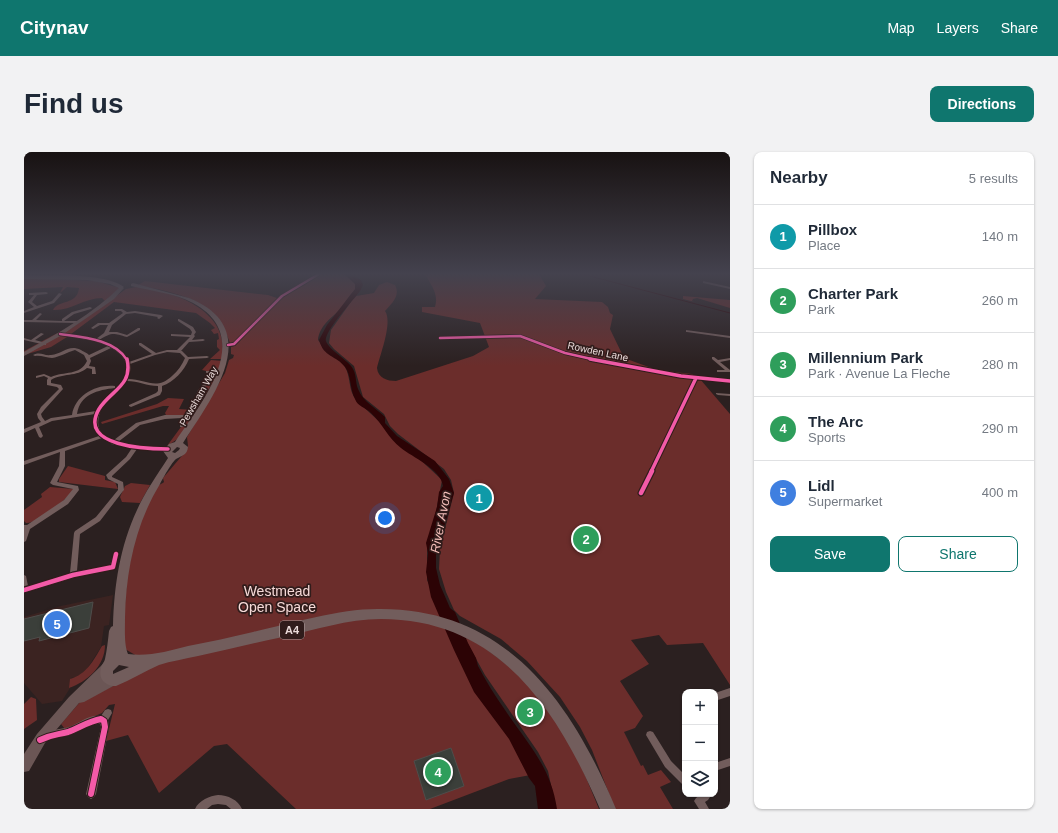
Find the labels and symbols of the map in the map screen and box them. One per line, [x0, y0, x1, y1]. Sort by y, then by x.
street label: Rowden Lane [567, 340, 630, 363]
street label: Pewsham Way [177, 365, 220, 428]
pin: 1 [466, 483, 492, 513]
water label: River Avon [427, 490, 454, 554]
your location [375, 508, 395, 528]
pin: 2 [573, 524, 599, 554]
park label: Westmead Open Space [238, 583, 316, 615]
pin: 5 [44, 609, 70, 639]
road number: A4 [280, 621, 304, 639]
pin: 3 [517, 697, 543, 727]
pin: 4 [425, 757, 451, 787]

